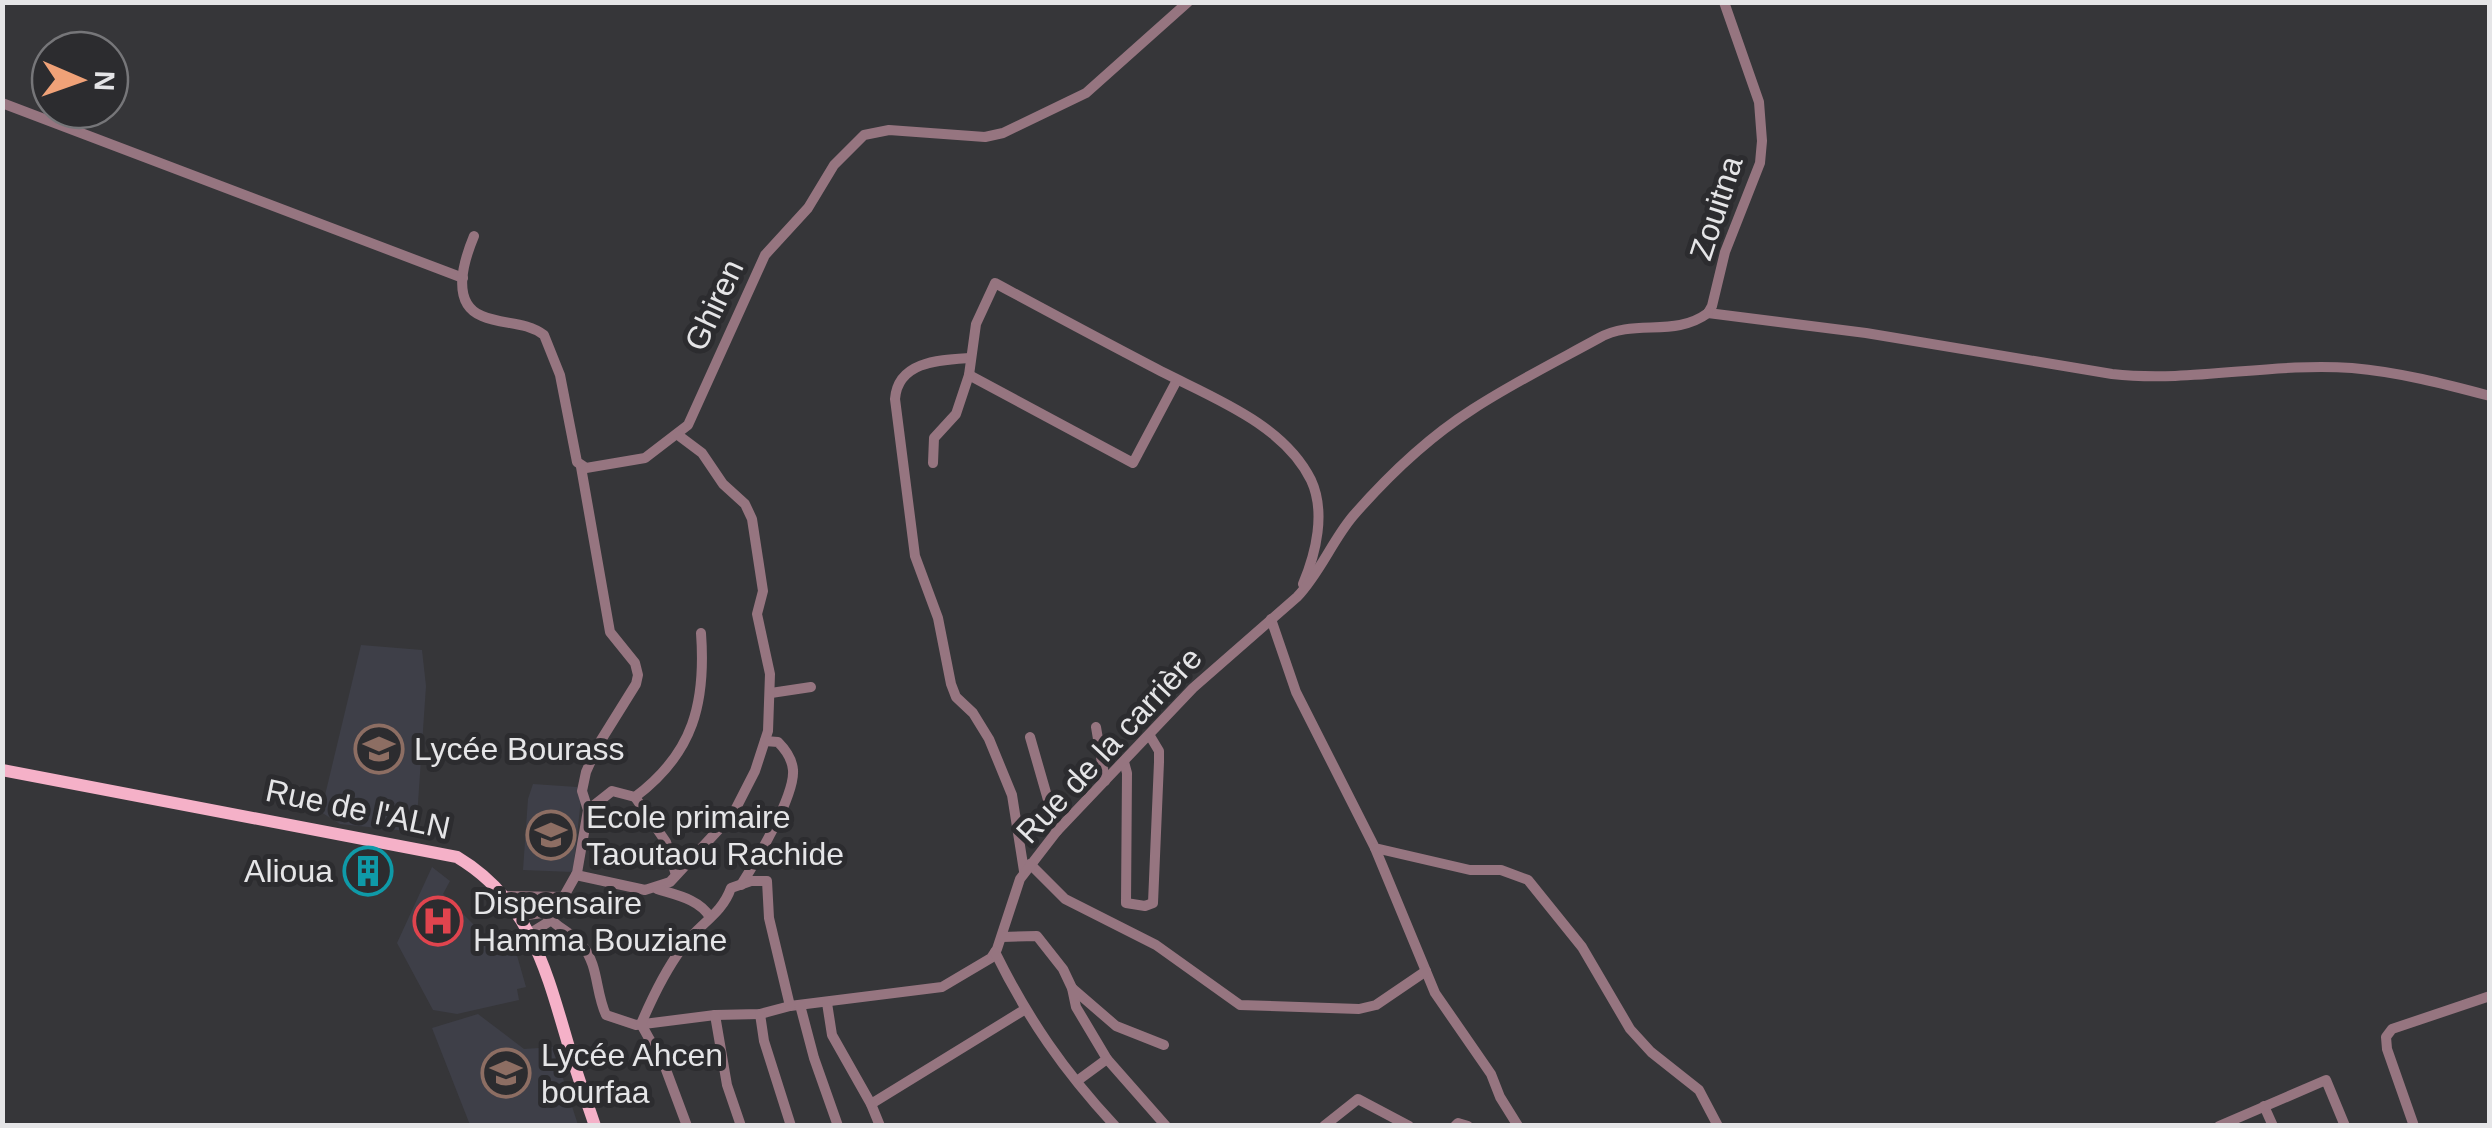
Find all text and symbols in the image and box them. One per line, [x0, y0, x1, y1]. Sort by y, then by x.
north arrow [30, 30, 130, 130]
text: N [89, 70, 120, 92]
street label: Zouitna [1682, 151, 1750, 264]
street label: Ghiren [677, 254, 751, 356]
street label: Rue de la carrière [1009, 640, 1209, 850]
school or university icon: Lycée Bourass [353, 723, 405, 775]
place label: Lycée Bourass [414, 731, 624, 767]
street label: Rue de l'ALN [263, 772, 453, 846]
place label: Ecole primaire Taoutaou Rachide [586, 799, 844, 872]
school or university icon: Ecole primaire Taoutaou Rachide [525, 809, 577, 861]
building icon: Alioua [342, 845, 394, 897]
place label: Alioua [244, 853, 333, 889]
place label: Dispensaire Hamma Bouziane [473, 885, 727, 958]
hospital icon: Dispensaire Hamma Bouziane [412, 895, 464, 947]
place label: Lycée Ahcen bourfaa [541, 1037, 723, 1110]
school or university icon: Lycée Ahcen bourfaa [480, 1047, 532, 1099]

